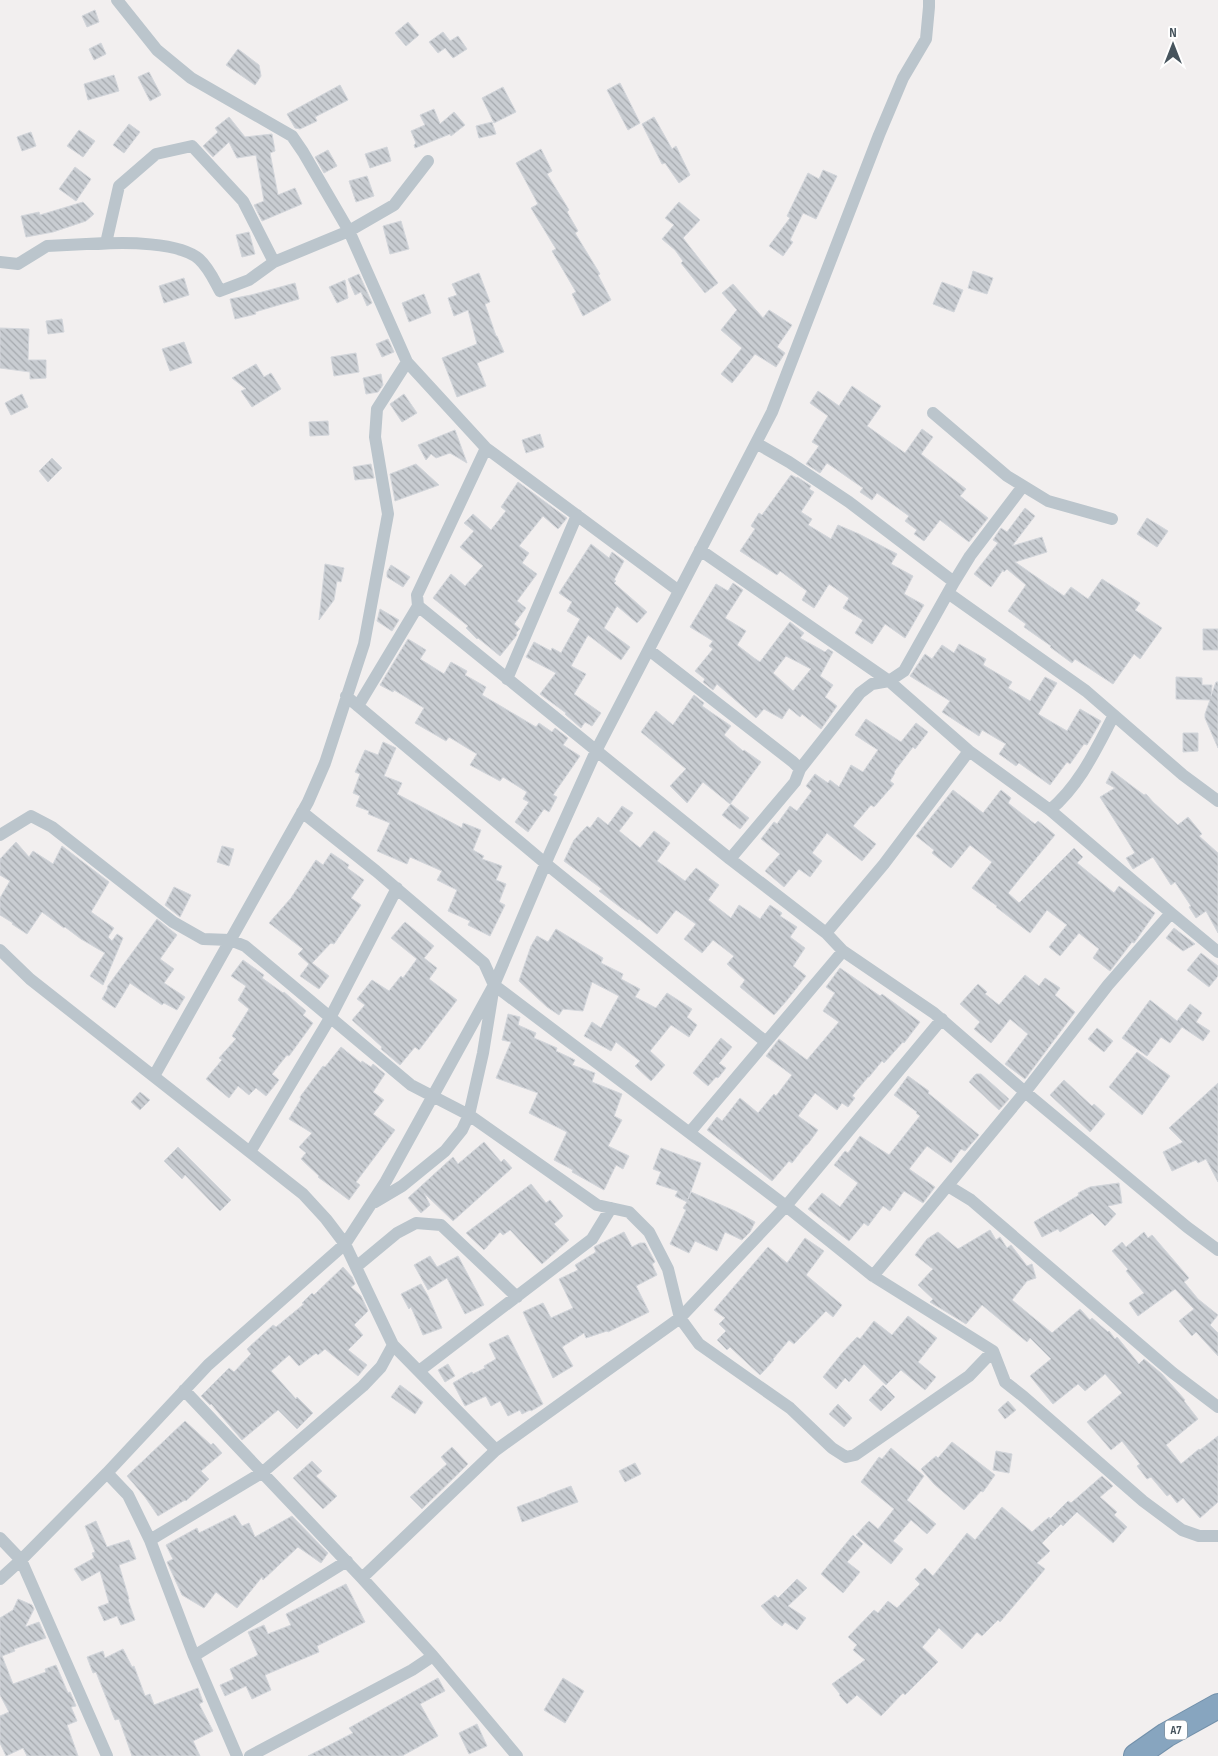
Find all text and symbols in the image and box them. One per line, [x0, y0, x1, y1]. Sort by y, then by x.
north arrow [1148, 20, 1198, 70]
text: N [1169, 24, 1177, 41]
road number: A7 [1165, 1720, 1187, 1740]

